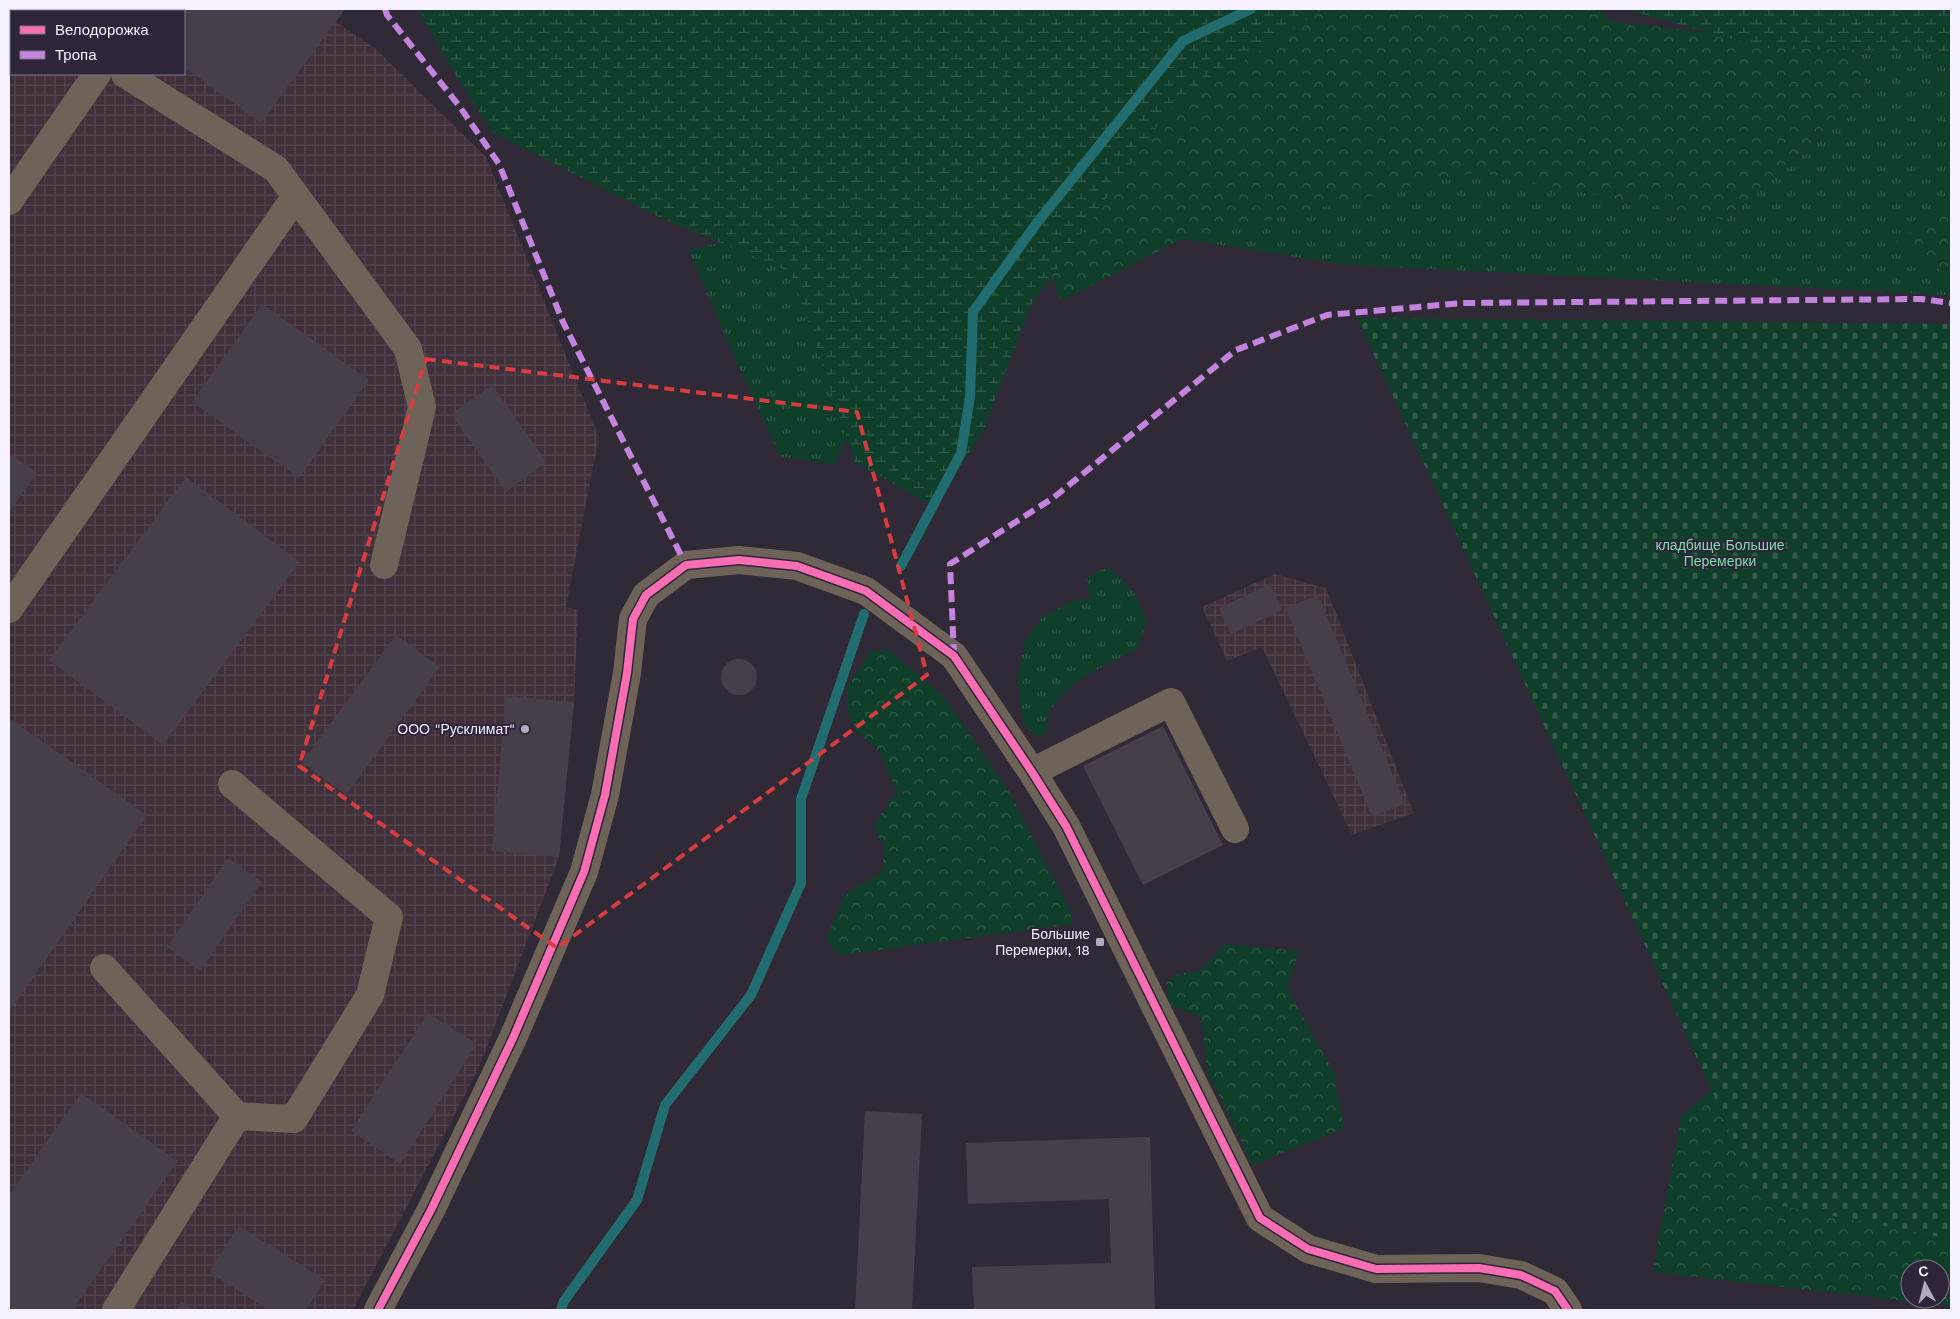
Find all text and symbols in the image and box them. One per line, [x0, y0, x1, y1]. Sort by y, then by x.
legend [10, 10, 185, 75]
text: Велодорожка [55, 21, 149, 39]
text: Тропа [55, 46, 97, 64]
park label: кладбище Большие Перемерки [1655, 537, 1785, 569]
place label: ООО "Русклимат" [397, 721, 515, 737]
marker: ООО "Русклимат" [519, 723, 531, 735]
place label: Большие Перемерки, 18 [995, 926, 1090, 958]
marker: Большие Перемерки, 18 [1094, 936, 1106, 948]
north arrow [1900, 1259, 1950, 1309]
text: С [1917, 1263, 1929, 1280]

